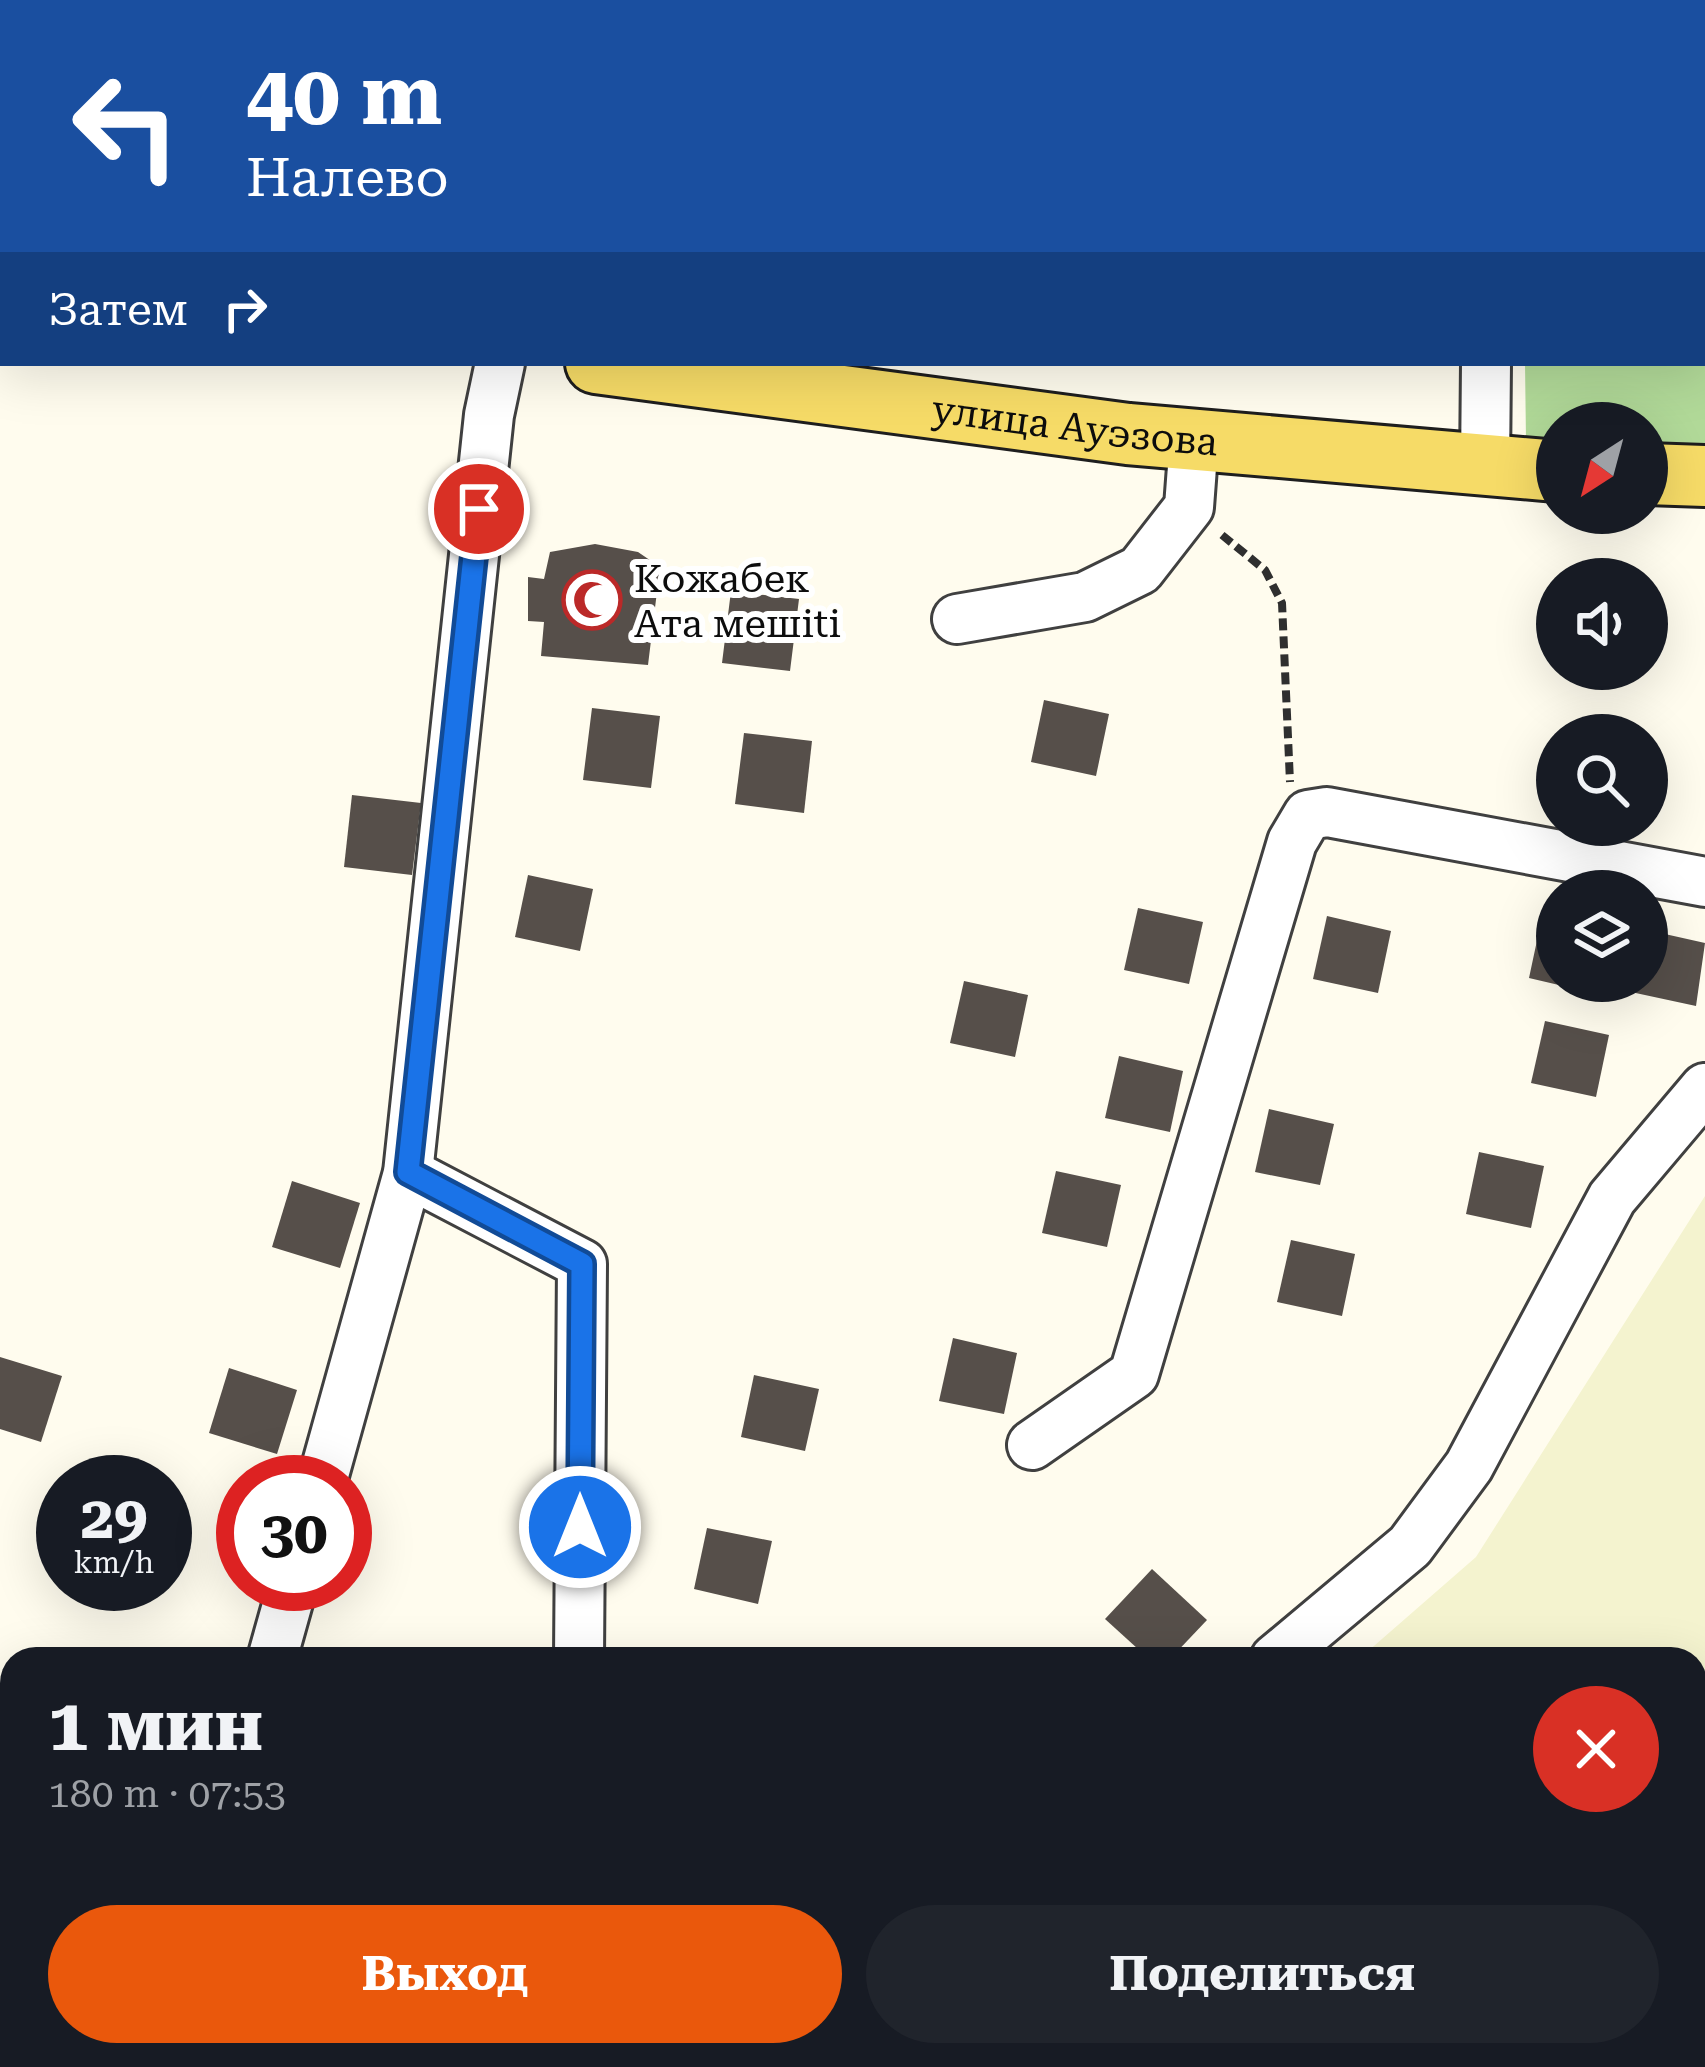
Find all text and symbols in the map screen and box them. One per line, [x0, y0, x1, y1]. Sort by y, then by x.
text: 40 m [246, 46, 442, 144]
icon: left [48, 48, 204, 204]
text: Налево [246, 146, 449, 209]
icon: right [212, 276, 278, 342]
text: Затем [48, 283, 188, 336]
street label: улица Ауэзова [929, 386, 1220, 466]
north arrow [1536, 402, 1668, 534]
map controls [1536, 402, 1668, 1002]
pin [428, 458, 530, 560]
icon: arrive [446, 476, 512, 542]
place label: Кожабек Ата мешiti [634, 556, 841, 647]
button: sound [1536, 558, 1668, 690]
mosque icon: Кожабек Ата мешiti [561, 569, 623, 631]
button: search [1536, 714, 1668, 846]
button: layers [1536, 870, 1668, 1002]
speed limit sign: 30 [216, 1455, 372, 1611]
position arrow [517, 1464, 643, 1590]
text: 29 [80, 1482, 148, 1553]
text: km/h [74, 1545, 154, 1580]
text: 1 мин [48, 1683, 263, 1768]
button: close [1533, 1686, 1659, 1812]
text: 180 m · 07:53 [48, 1771, 286, 1817]
button: Выход [48, 1905, 842, 2043]
button: Поделиться [866, 1905, 1659, 2043]

